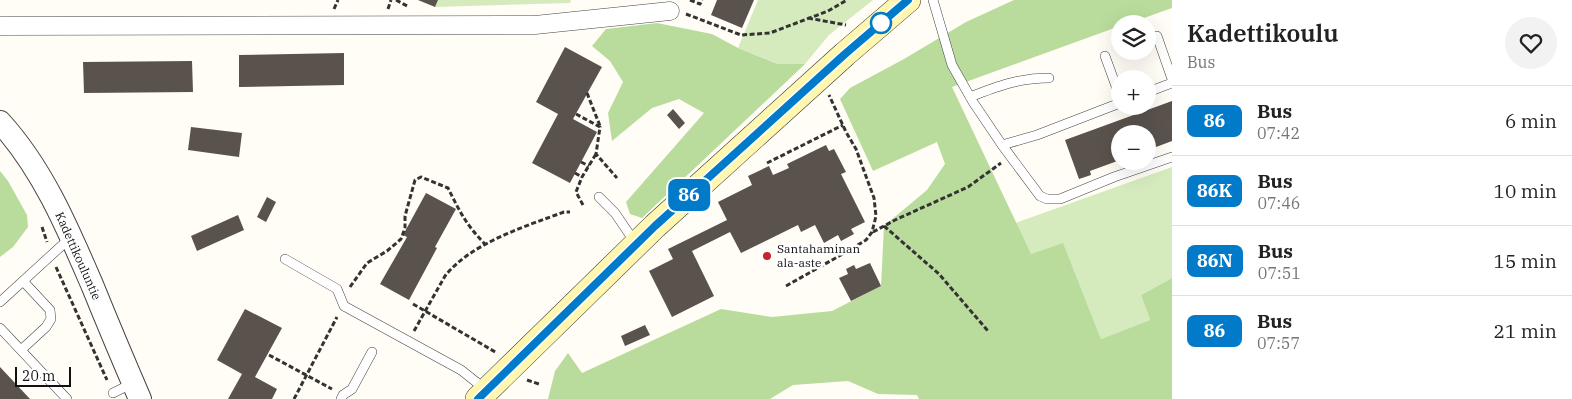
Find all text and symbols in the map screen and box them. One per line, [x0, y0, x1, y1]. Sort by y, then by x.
unlabelled marker [870, 12, 892, 34]
map controls [1111, 15, 1156, 170]
button: layers [1111, 15, 1156, 60]
text: Kadettikoulu [1187, 17, 1339, 49]
button: heart [1505, 17, 1557, 69]
text: Bus [1187, 52, 1215, 72]
button: + [1111, 70, 1156, 115]
text: Bus [1257, 99, 1292, 123]
text: 86 [1204, 109, 1225, 132]
text: 6 min [1505, 109, 1557, 133]
text: 07:42 [1257, 123, 1300, 143]
button: − [1111, 125, 1156, 170]
text: Bus [1257, 169, 1293, 193]
line badge: 86 [666, 179, 712, 211]
text: 86K [1197, 179, 1232, 202]
text: 10 min [1494, 179, 1557, 203]
text: 86 [678, 183, 700, 206]
text: 07:46 [1257, 193, 1300, 213]
street label: Kadettikouluntie [52, 209, 105, 302]
text: Bus [1258, 239, 1293, 263]
place label: Santahaminan ala-aste [777, 241, 861, 270]
text: 86N [1197, 249, 1233, 272]
text: 15 min [1494, 249, 1557, 273]
marker: Santahaminan ala-aste [761, 250, 773, 262]
text: 07:51 [1258, 263, 1301, 283]
text: Bus [1257, 309, 1292, 333]
text: 86 [1204, 319, 1225, 342]
text: 21 min [1494, 319, 1557, 343]
text: 07:57 [1257, 333, 1300, 353]
scale bar [15, 364, 71, 387]
text: 20 m [22, 367, 55, 385]

